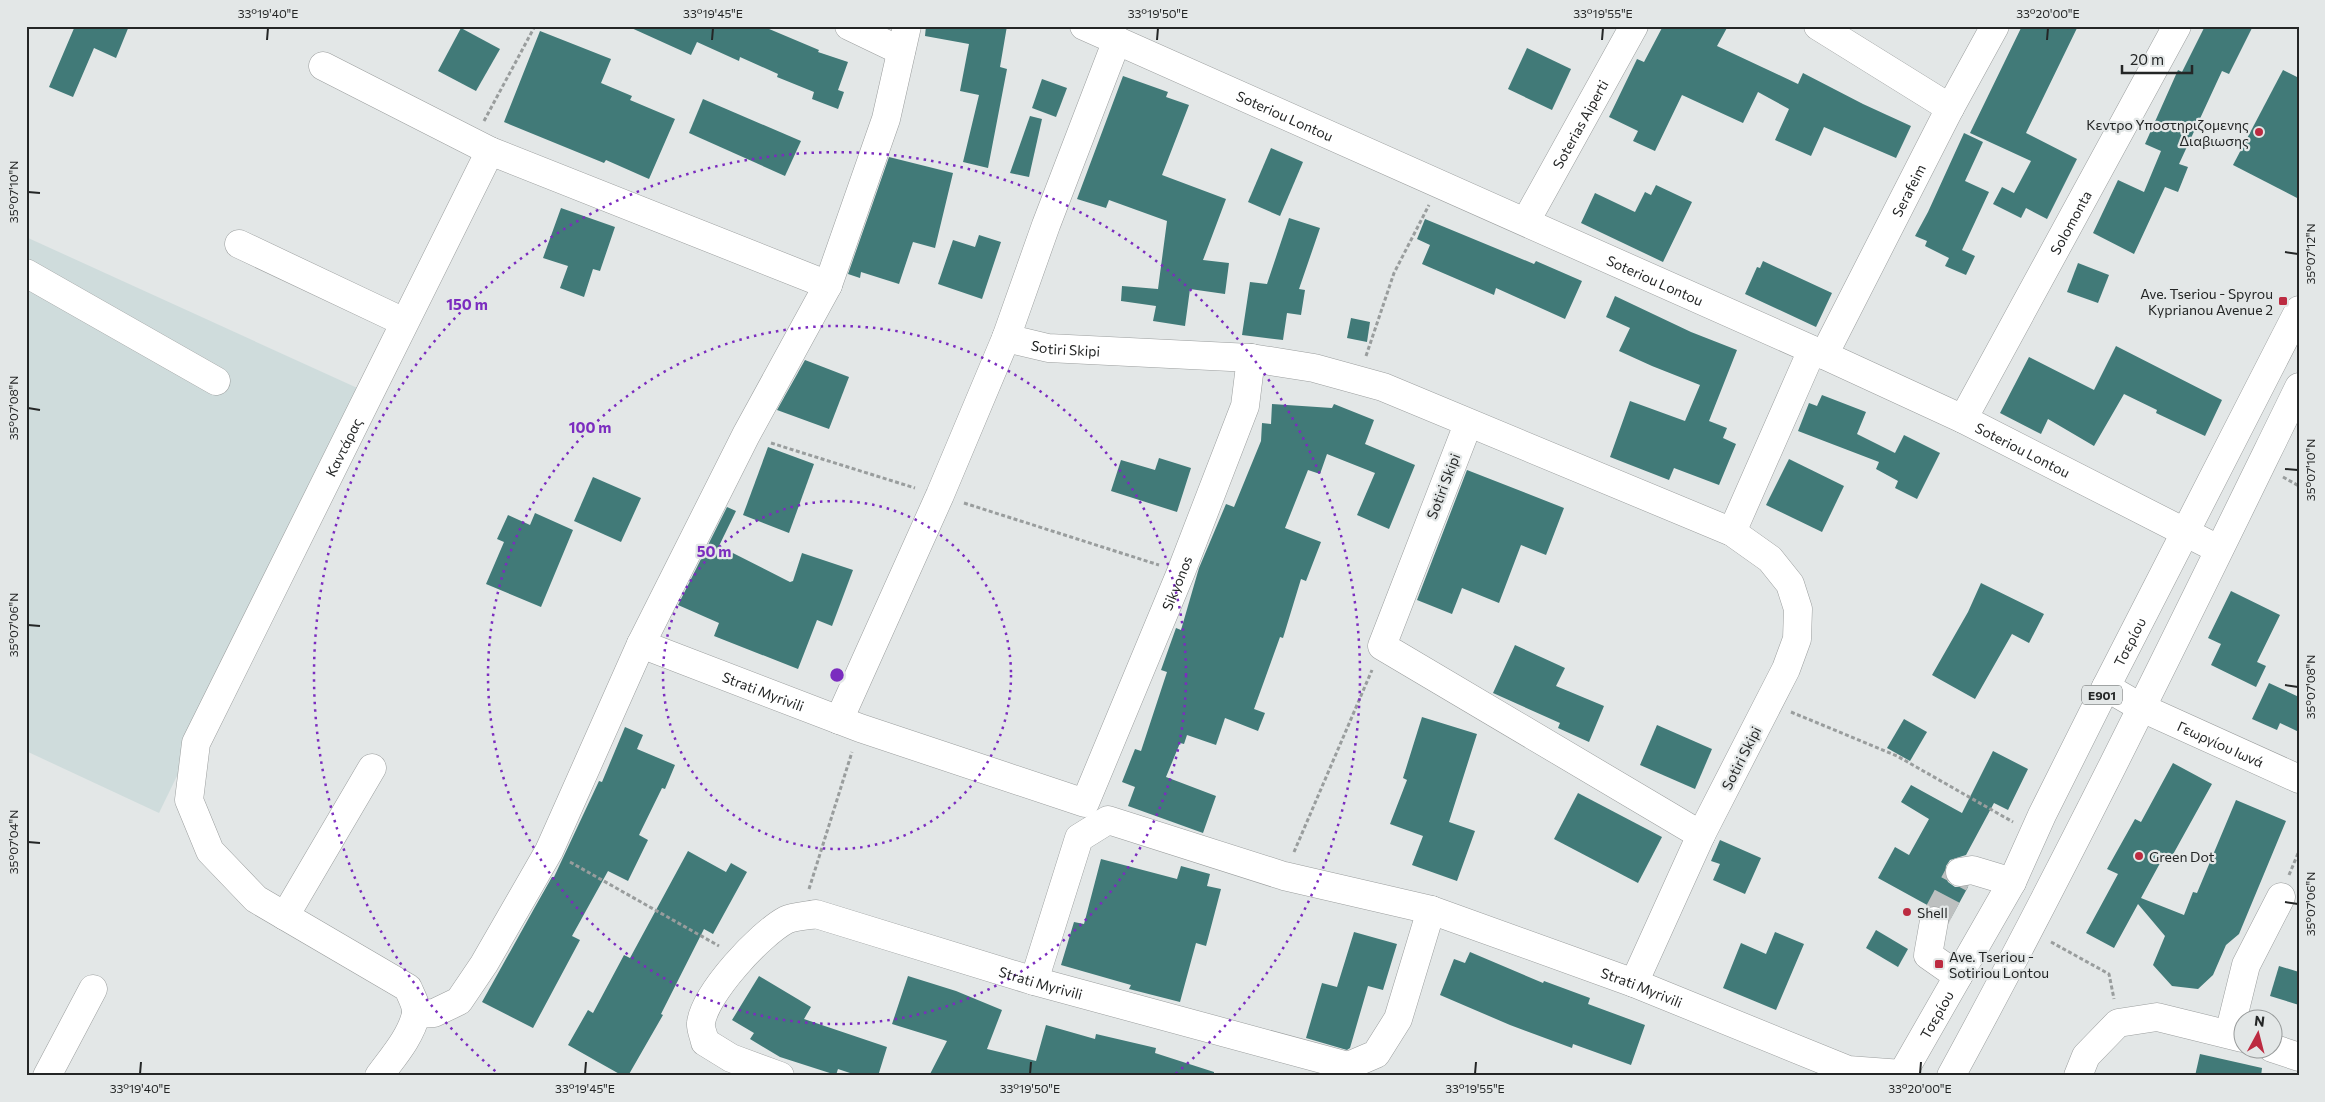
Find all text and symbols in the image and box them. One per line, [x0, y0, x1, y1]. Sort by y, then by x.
text: 33°19'40"E [238, 6, 298, 20]
text: 33°19'45"E [683, 6, 743, 20]
text: 33°19'50"E [1128, 6, 1188, 20]
text: 33°19'55"E [1573, 6, 1633, 20]
text: 33°20'00"E [2016, 6, 2080, 20]
scale bar [2122, 42, 2192, 74]
text: 20 m [2130, 50, 2164, 68]
street label: Soterias Aiperti [1548, 76, 1611, 171]
street label: Soteriou Lontou [1234, 87, 1336, 144]
place label: Κεντρο Υποστηριζομενης Διαβιωσης [2086, 116, 2249, 149]
marker: Κεντρο Υποστηριζομενης Διαβιωσης [2253, 126, 2265, 138]
text: 35°07'10"N [6, 161, 20, 223]
street label: Serafeim [1888, 161, 1929, 219]
street label: Solomonta [2046, 187, 2094, 257]
text: 35°07'12"N [2303, 223, 2317, 285]
street label: Soteriou Lontou [1604, 251, 1706, 309]
place label: Ave. Tseriou - Spyrou Kyprianou Avenue 2 [2140, 285, 2273, 318]
text: 150 m [446, 295, 488, 313]
marker: Ave. Tseriou - Spyrou Kyprianou Avenue 2 [2277, 295, 2289, 307]
street label: Sotiri Skipi [1030, 336, 1101, 359]
text: 35°07'08"N [6, 376, 20, 440]
street label: Καντάρας [321, 415, 365, 479]
text: 100 m [569, 418, 611, 436]
street label: Soteriou Lontou [1973, 418, 2073, 481]
text: 35°07'10"N [2303, 439, 2317, 501]
street label: Sotiri Skipi [1423, 451, 1463, 521]
text: 50 m [697, 542, 731, 560]
street label: Sikyonos [1158, 553, 1195, 613]
text: 35°07'06"N [6, 593, 20, 657]
street label: Τσερίου [2110, 614, 2149, 669]
text: 35°07'08"N [2303, 655, 2317, 719]
centre of rings [828, 666, 846, 684]
street label: Strati Myrivili [720, 668, 807, 714]
road number: E901 [2082, 686, 2122, 704]
street label: Γεωργίου Ιωνά [2175, 717, 2266, 770]
street label: Sotiri Skipi [1718, 723, 1764, 793]
text: 35°07'04"N [6, 810, 20, 874]
place label: Green Dot [2149, 848, 2215, 865]
marker: Green Dot [2133, 850, 2145, 862]
text: 35°07'06"N [2303, 872, 2317, 936]
place label: Shell [1917, 904, 1948, 921]
marker: Shell [1901, 906, 1913, 918]
place label: Ave. Tseriou - Sotiriou Lontou [1949, 948, 2049, 981]
marker: Ave. Tseriou - Sotiriou Lontou [1933, 958, 1945, 970]
street label: Strati Myrivili [997, 962, 1084, 1002]
street label: Strati Myrivili [1599, 963, 1685, 1010]
street label: Τσερίου [1916, 987, 1957, 1041]
north arrow [2232, 1010, 2282, 1060]
text: N [2253, 1012, 2266, 1030]
text: 33°19'40"E [110, 1081, 170, 1095]
text: 33°19'45"E [555, 1081, 615, 1095]
text: 33°19'50"E [1000, 1081, 1060, 1095]
text: 33°19'55"E [1445, 1081, 1505, 1095]
text: 33°20'00"E [1888, 1081, 1952, 1095]

